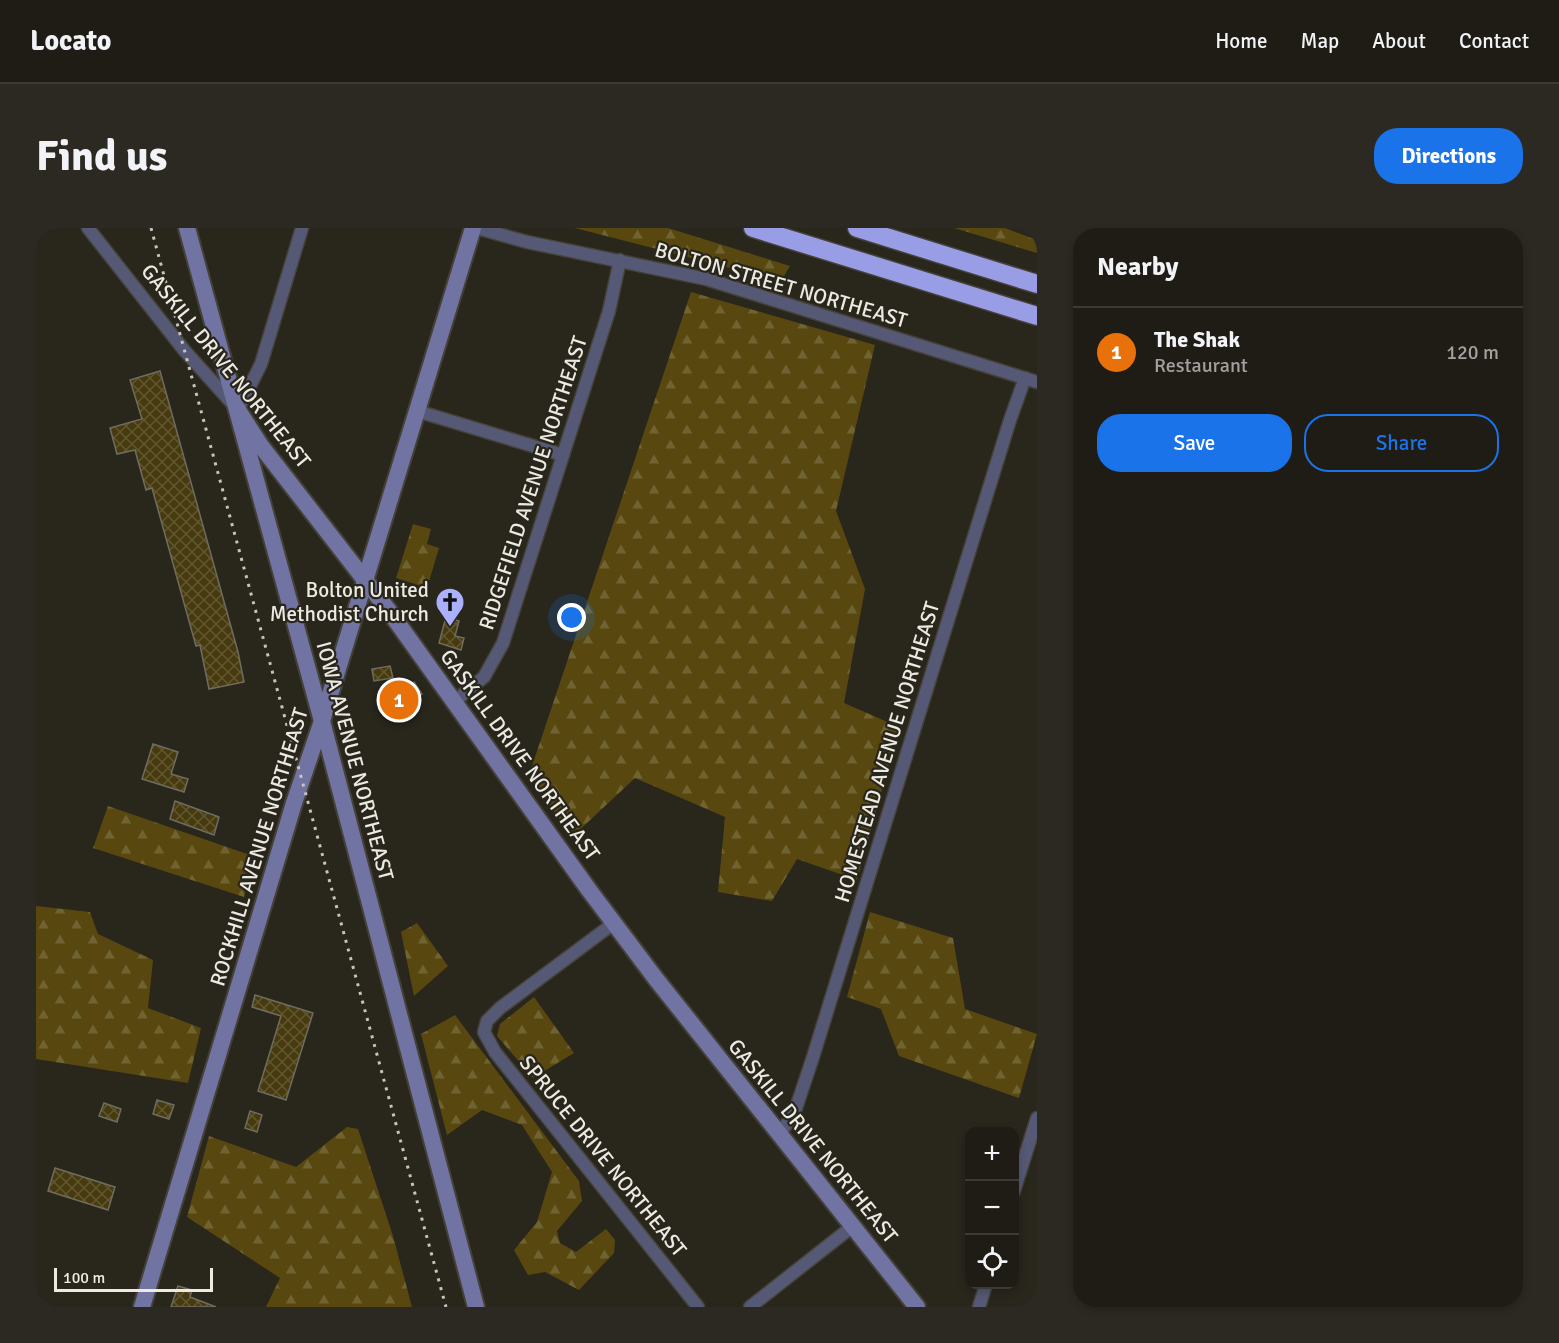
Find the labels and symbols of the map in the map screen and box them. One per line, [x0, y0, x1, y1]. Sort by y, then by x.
street label: BOLTON STREET NORTHEAST [652, 236, 911, 334]
street label: GASKILL DRIVE NORTHEAST [136, 259, 317, 474]
street label: RIDGEFIELD AVENUE NORTHEAST [473, 332, 593, 633]
place label: Bolton United Methodist Church [270, 577, 429, 627]
church icon: Bolton United Methodist Church [434, 586, 466, 628]
street label: HOMESTEAD AVENUE NORTHEAST [829, 598, 945, 905]
your location [557, 603, 586, 632]
street label: IOWA AVENUE NORTHEAST [311, 639, 400, 884]
street label: GASKILL DRIVE NORTHEAST [435, 644, 606, 866]
pin: 1 [380, 678, 418, 722]
street label: ROCKHILL AVENUE NORTHEAST [204, 704, 314, 989]
street label: GASKILL DRIVE NORTHEAST [723, 1034, 904, 1249]
street label: SPRUCE DRIVE NORTHEAST [514, 1050, 692, 1262]
scale bar [54, 1265, 213, 1292]

